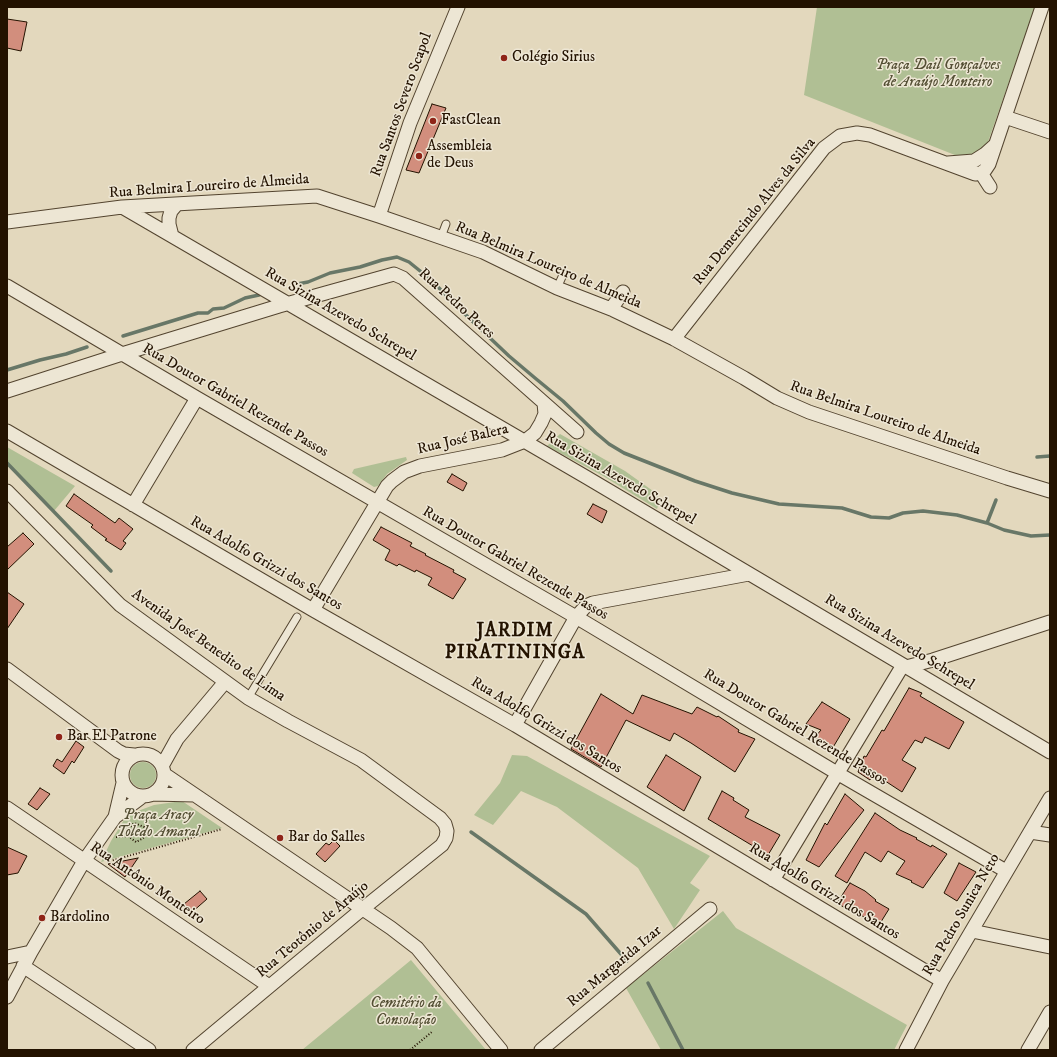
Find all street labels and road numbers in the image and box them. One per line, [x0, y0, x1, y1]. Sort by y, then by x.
street label: Rua Santos Severo Scapol [368, 30, 436, 180]
street label: Rua Demercindo Alves da Silva [690, 135, 820, 289]
street label: Rua Belmira Loureiro de Almeida [108, 171, 310, 203]
street label: Rua Belmira Loureiro de Almeida [452, 219, 644, 313]
street label: Rua Sizina Azevedo Schrepel [261, 264, 419, 366]
street label: Rua Pedro Peres [414, 265, 498, 343]
street label: Rua Doutor Gabriel Rezende Passos [139, 340, 331, 462]
street label: Rua Belmira Loureiro de Almeida [787, 378, 983, 460]
street label: Rua José Balera [416, 421, 510, 459]
street label: Rua Sizina Azevedo Schrepel [541, 428, 699, 530]
street label: Rua Doutor Gabriel Rezende Passos [419, 503, 611, 625]
street label: Rua Adolfo Grizzi dos Santos [187, 513, 345, 615]
street label: Avenida José Benedito de Lima [128, 586, 288, 706]
street label: Rua Sizina Azevedo Schrepel [821, 591, 977, 695]
street label: Rua Doutor Gabriel Rezende Passos [700, 666, 890, 790]
street label: Rua Adolfo Grizzi dos Santos [467, 674, 625, 778]
street label: Rua Antônio Monteiro [86, 839, 208, 929]
street label: Rua Adolfo Grizzi dos Santos [745, 840, 903, 944]
street label: Rua Pedro Sunica Neto [920, 851, 1004, 979]
street label: Rua Teotônio de Araújo [253, 878, 373, 982]
street label: Rua Margarida Izar [564, 922, 666, 1012]

